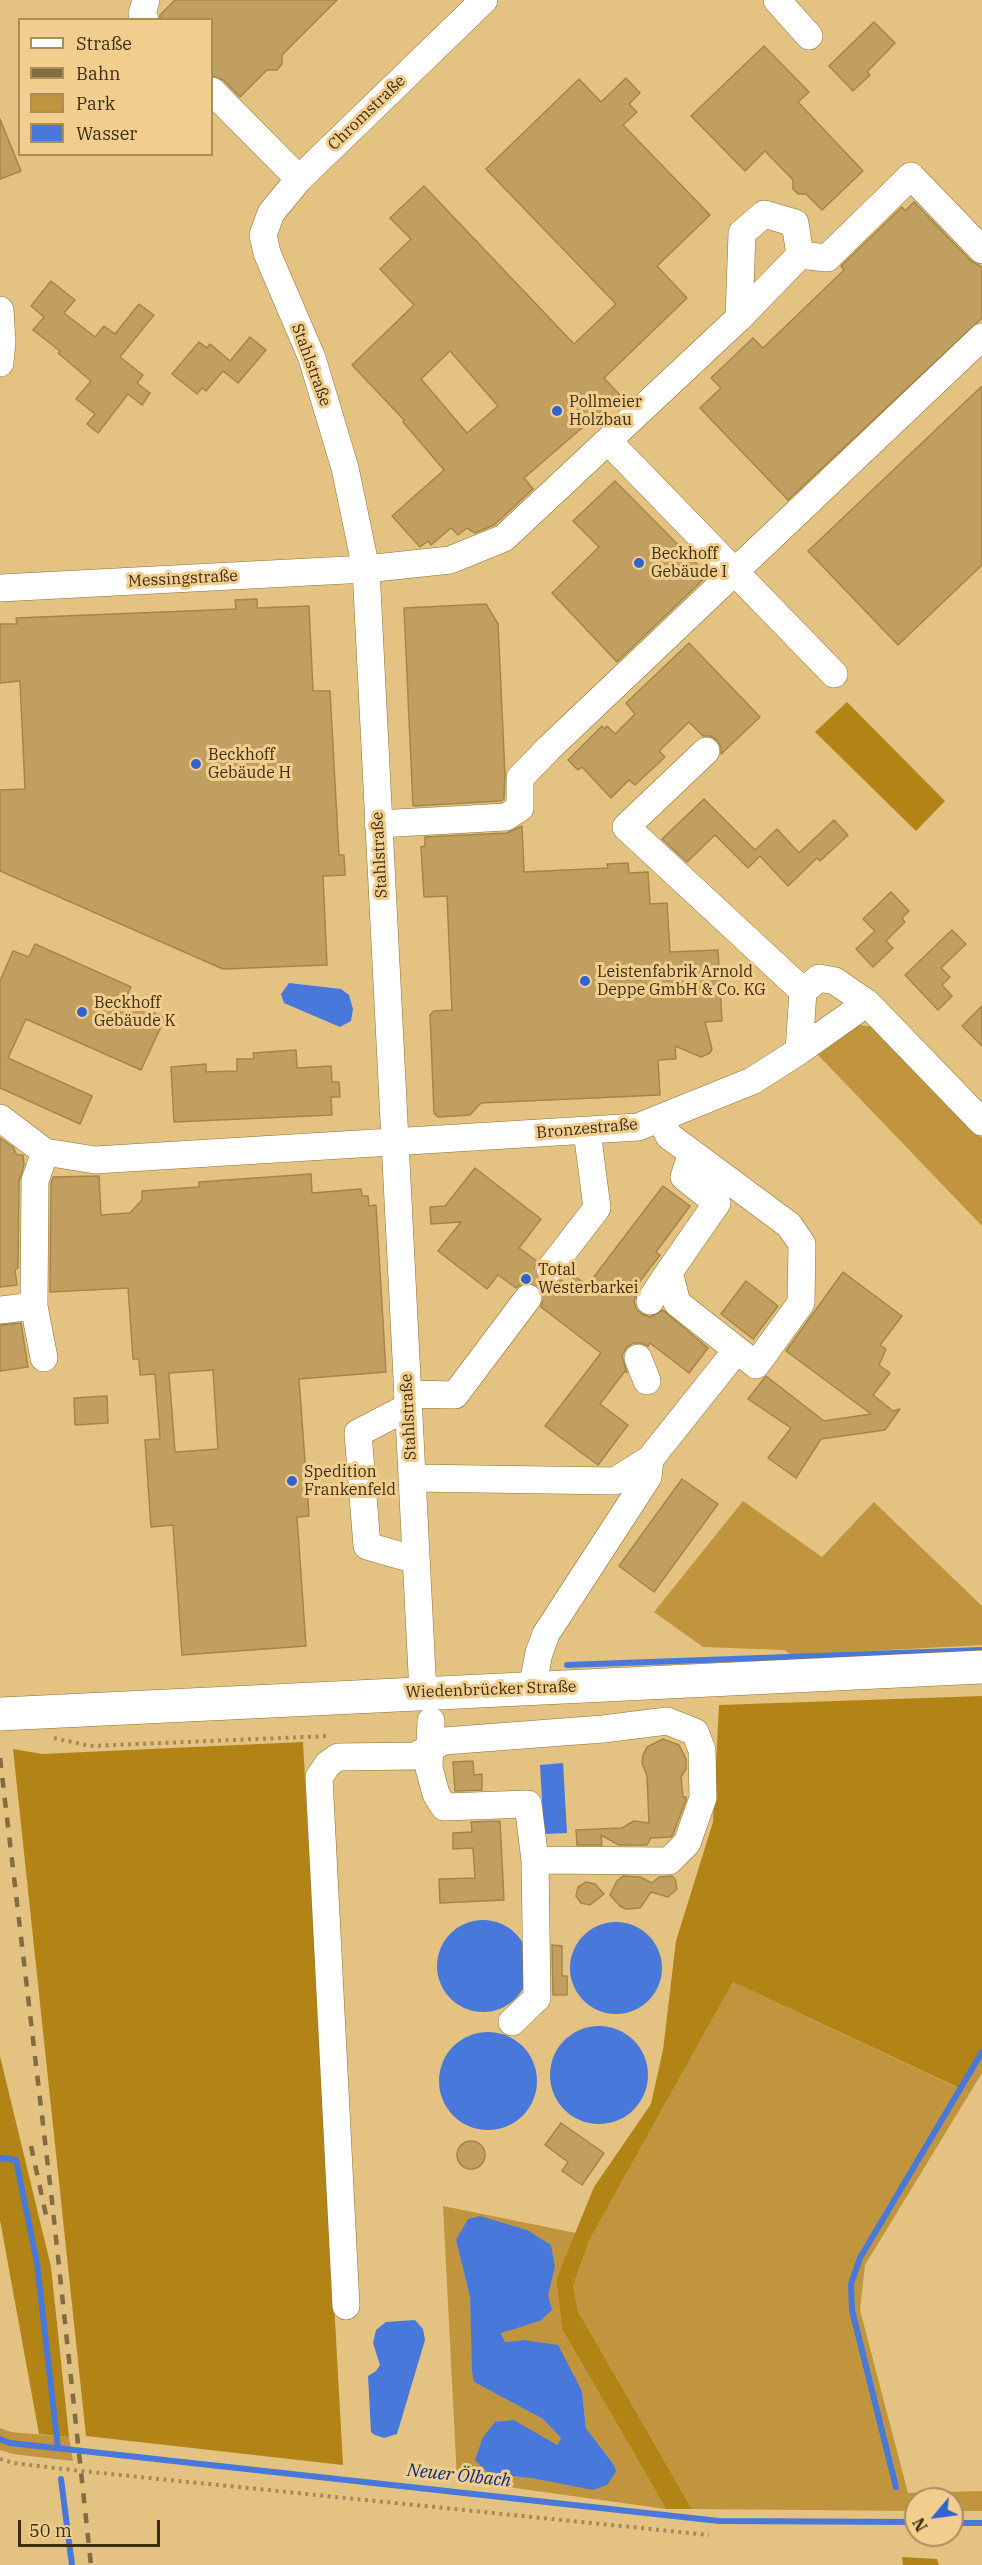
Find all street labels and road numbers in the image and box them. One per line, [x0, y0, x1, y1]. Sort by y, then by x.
street label: Chromstraße [324, 71, 410, 155]
street label: Stahlstraße [287, 321, 335, 409]
street label: Messingstraße [128, 567, 238, 591]
street label: Stahlstraße [368, 811, 392, 899]
street label: Bronzestraße [536, 1115, 638, 1143]
street label: Stahlstraße [397, 1373, 421, 1461]
street label: Wiedenbrücker Straße [405, 1677, 577, 1703]

